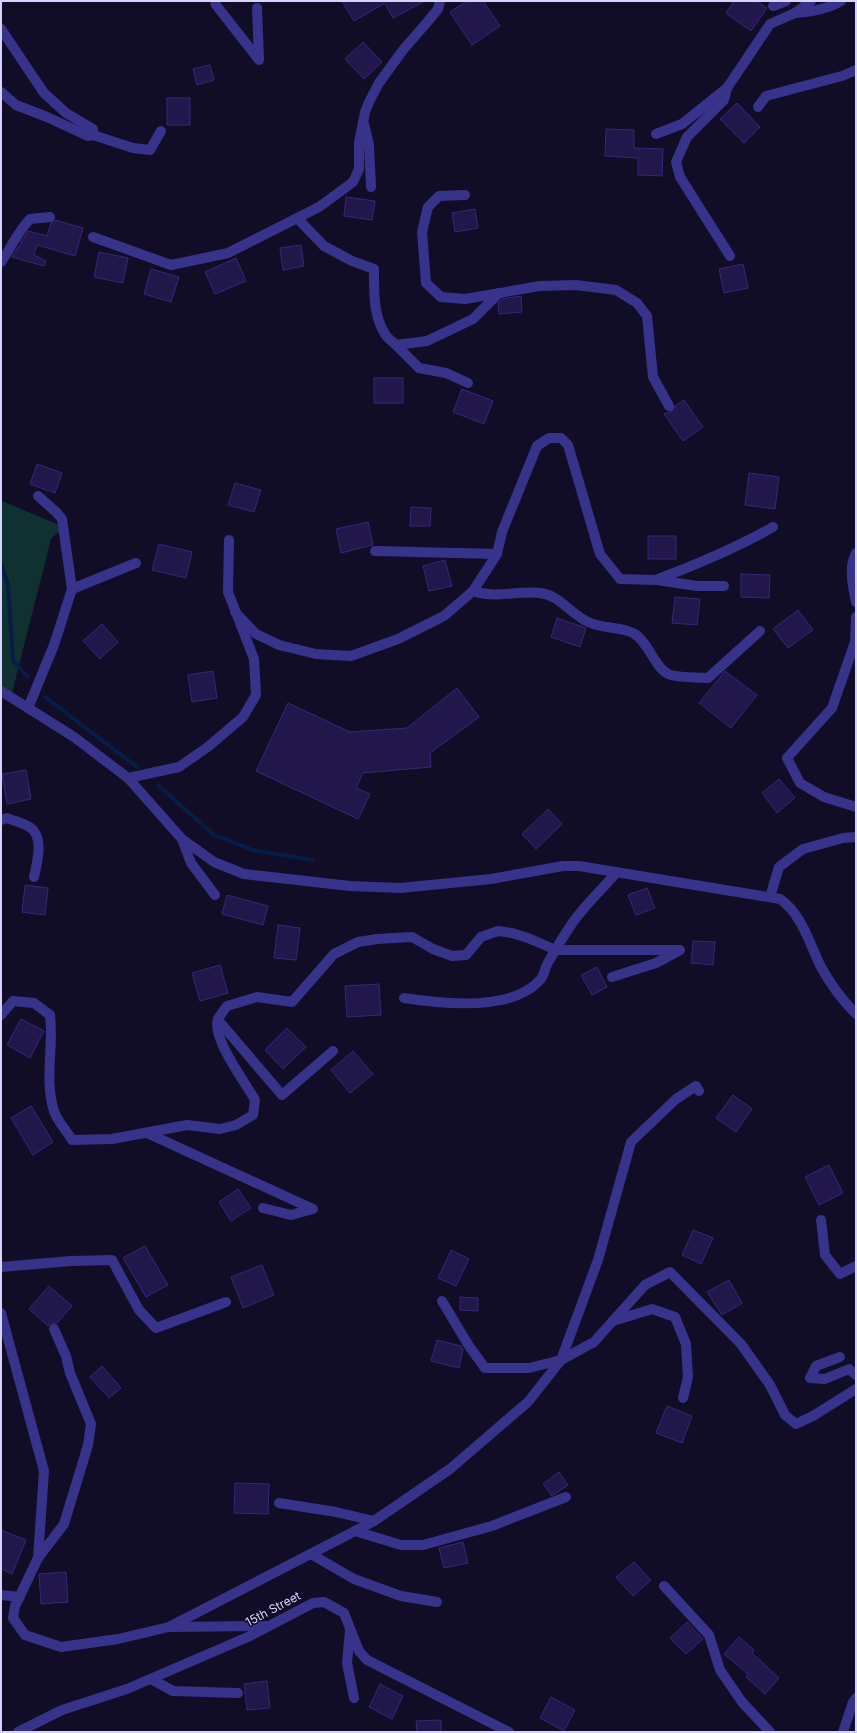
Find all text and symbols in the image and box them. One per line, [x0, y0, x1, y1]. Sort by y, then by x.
street label: 15th Street [243, 1588, 303, 1629]

